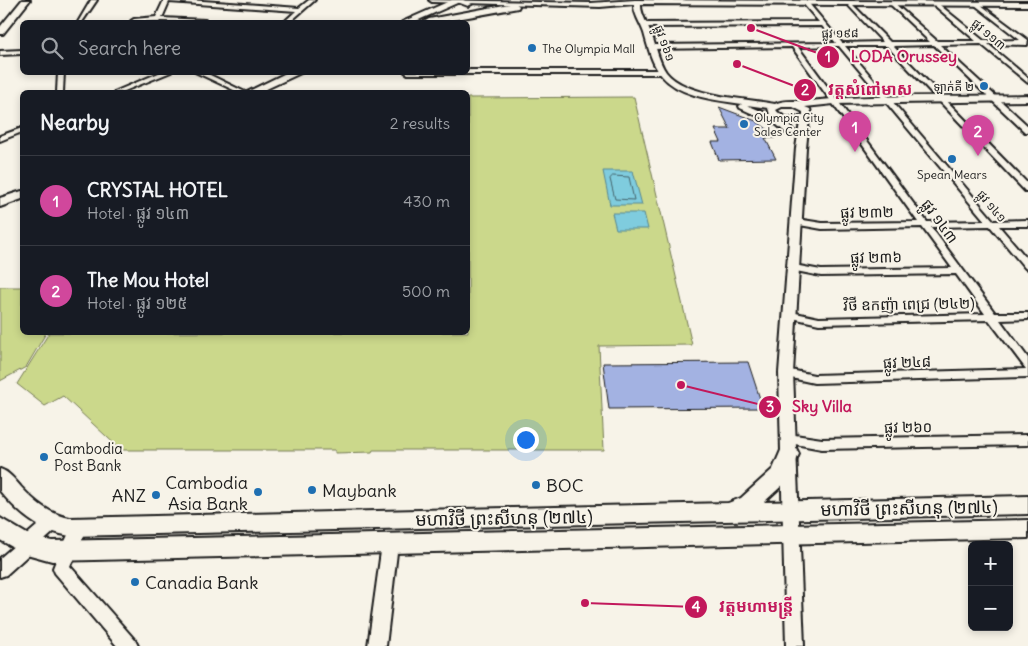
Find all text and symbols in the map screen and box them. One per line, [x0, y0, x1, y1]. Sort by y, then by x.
street label: ផ្លូវ ១១៣ [967, 15, 1009, 55]
search box [20, 20, 470, 75]
street label: ផ្លូវ ១៦១ [648, 23, 678, 64]
street label: ផ្លូវ ១៩៨ [821, 25, 859, 44]
icon: search [38, 34, 66, 62]
text: Search here [78, 36, 181, 60]
place label: The Olympia Mall [542, 41, 635, 56]
callout: LODA Orussey [816, 41, 967, 72]
marker: The Olympia Mall [526, 42, 538, 54]
text: LODA Orussey [851, 46, 957, 67]
text: 1 [825, 47, 831, 66]
callout: វត្តសំពៅមាស [793, 74, 922, 105]
text: វត្តសំពៅមាស [828, 78, 912, 99]
place label: ឡាក់គី ២ [933, 79, 974, 94]
text: 2 [801, 80, 809, 99]
marker: ឡាក់គី ២ [978, 80, 990, 92]
text: Nearby [40, 109, 110, 136]
place label: Olympia City Sales Center [754, 110, 824, 139]
pin: 1 [839, 111, 871, 152]
text: 2 results [390, 113, 450, 133]
pin: 2 [962, 115, 994, 156]
marker: Olympia City Sales Center [738, 118, 750, 130]
marker: Spean Mears [946, 153, 958, 165]
place label: Spean Mears [917, 167, 987, 182]
text: CRYSTAL HOTEL [87, 178, 228, 202]
street label: ផ្លូវ ១៤១ [972, 187, 1010, 227]
text: 1 [53, 191, 59, 211]
text: 430 m [403, 191, 450, 211]
street label: ផ្លូវ ១៤៣ [914, 195, 962, 249]
street label: ផ្លូវ ២៣២ [840, 202, 894, 226]
text: Hotel · ផ្លូវ ១៤៣ [87, 203, 189, 223]
street label: ផ្លូវ ២៣៦ [850, 247, 902, 271]
text: The Mou Hotel [87, 268, 209, 292]
text: 2 [52, 281, 60, 301]
text: 500 m [402, 281, 450, 301]
text: Hotel · ផ្លូវ ១២៥ [87, 293, 188, 313]
street label: វិថី ឧកញ៉ា ពេជ្រ (២៤២) [843, 293, 975, 315]
street label: ផ្លូវ ២៤៨ [883, 352, 932, 377]
callout: Sky Villa [757, 391, 862, 422]
text: Sky Villa [792, 396, 852, 417]
text: 3 [766, 397, 774, 416]
street label: ផ្លូវ ២៦០ [884, 417, 932, 441]
your location [513, 427, 539, 453]
place label: Cambodia Post Bank [54, 439, 123, 475]
marker: Cambodia Post Bank [38, 451, 50, 463]
place label: Cambodia Asia Bank [165, 471, 248, 515]
place label: BOC [546, 474, 584, 497]
place label: Maybank [322, 479, 397, 502]
marker: BOC [530, 479, 542, 491]
place label: ANZ [112, 484, 146, 507]
marker: Maybank [306, 484, 318, 496]
marker: Cambodia Asia Bank [252, 486, 264, 498]
marker: ANZ [150, 489, 162, 501]
street label: មហាវិថី ព្រះសីហនុ (២៧៤) [820, 495, 998, 523]
street label: មហាវិថី ព្រះសីហនុ (២៧៤) [415, 505, 593, 533]
map controls [968, 541, 1013, 631]
button: + [968, 541, 1013, 586]
place label: Canadia Bank [145, 571, 258, 594]
marker: Canadia Bank [129, 576, 141, 588]
button: − [968, 586, 1013, 631]
callout: វត្តមហាមន្រ្តី [684, 591, 803, 622]
text: វត្តមហាមន្រ្តី [719, 596, 793, 620]
text: 4 [692, 597, 701, 616]

